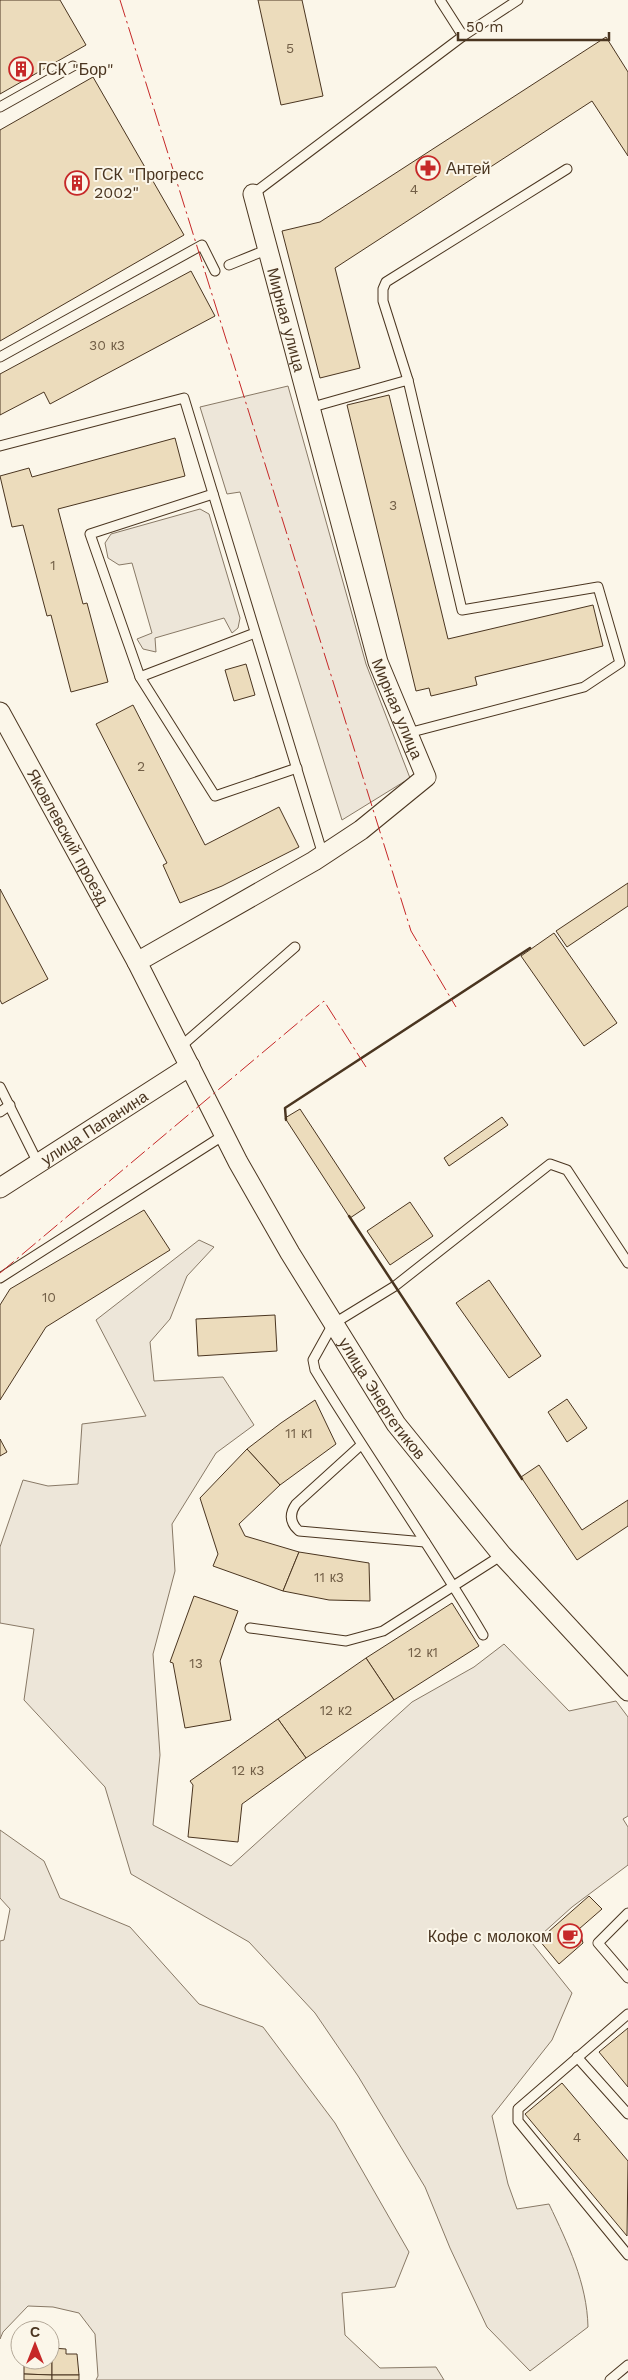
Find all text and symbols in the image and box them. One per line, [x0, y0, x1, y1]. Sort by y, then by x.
scale bar [458, 10, 609, 42]
text: 50 m [466, 18, 503, 36]
house number: 5 [286, 40, 294, 56]
building icon: ГСК "Бор" [8, 56, 34, 82]
place label: ГСК "Бор" [38, 60, 113, 79]
pharmacy icon: Антей [415, 155, 441, 181]
place label: Антей [446, 159, 491, 178]
place label: ГСК "Прогресс 2002" [94, 165, 204, 202]
building icon: ГСК "Прогресс 2002" [64, 170, 90, 196]
house number: 4 [410, 181, 418, 197]
street label: Мирная улица [264, 265, 310, 374]
house number: 30 к3 [89, 337, 125, 353]
house number: 3 [389, 497, 397, 513]
house number: 1 [50, 557, 56, 573]
street label: Мирная улица [368, 656, 427, 762]
house number: 2 [137, 758, 145, 774]
street label: Яковлевский проезд [23, 765, 113, 908]
street label: улица Папанина [37, 1086, 151, 1169]
house number: 10 [42, 1289, 56, 1305]
street label: улица Энергетиков [335, 1334, 430, 1463]
house number: 11 к1 [285, 1425, 313, 1441]
house number: 11 к3 [314, 1569, 344, 1585]
house number: 12 к1 [408, 1644, 438, 1660]
house number: 13 [189, 1655, 203, 1671]
house number: 12 к2 [320, 1702, 352, 1718]
house number: 12 к3 [232, 1762, 264, 1778]
cafe icon: Кофе с молоком [557, 1923, 583, 1949]
place label: Кофе с молоком [428, 1927, 552, 1946]
house number: 4 [573, 2129, 581, 2145]
north arrow [10, 2320, 60, 2370]
text: С [30, 2324, 40, 2340]

